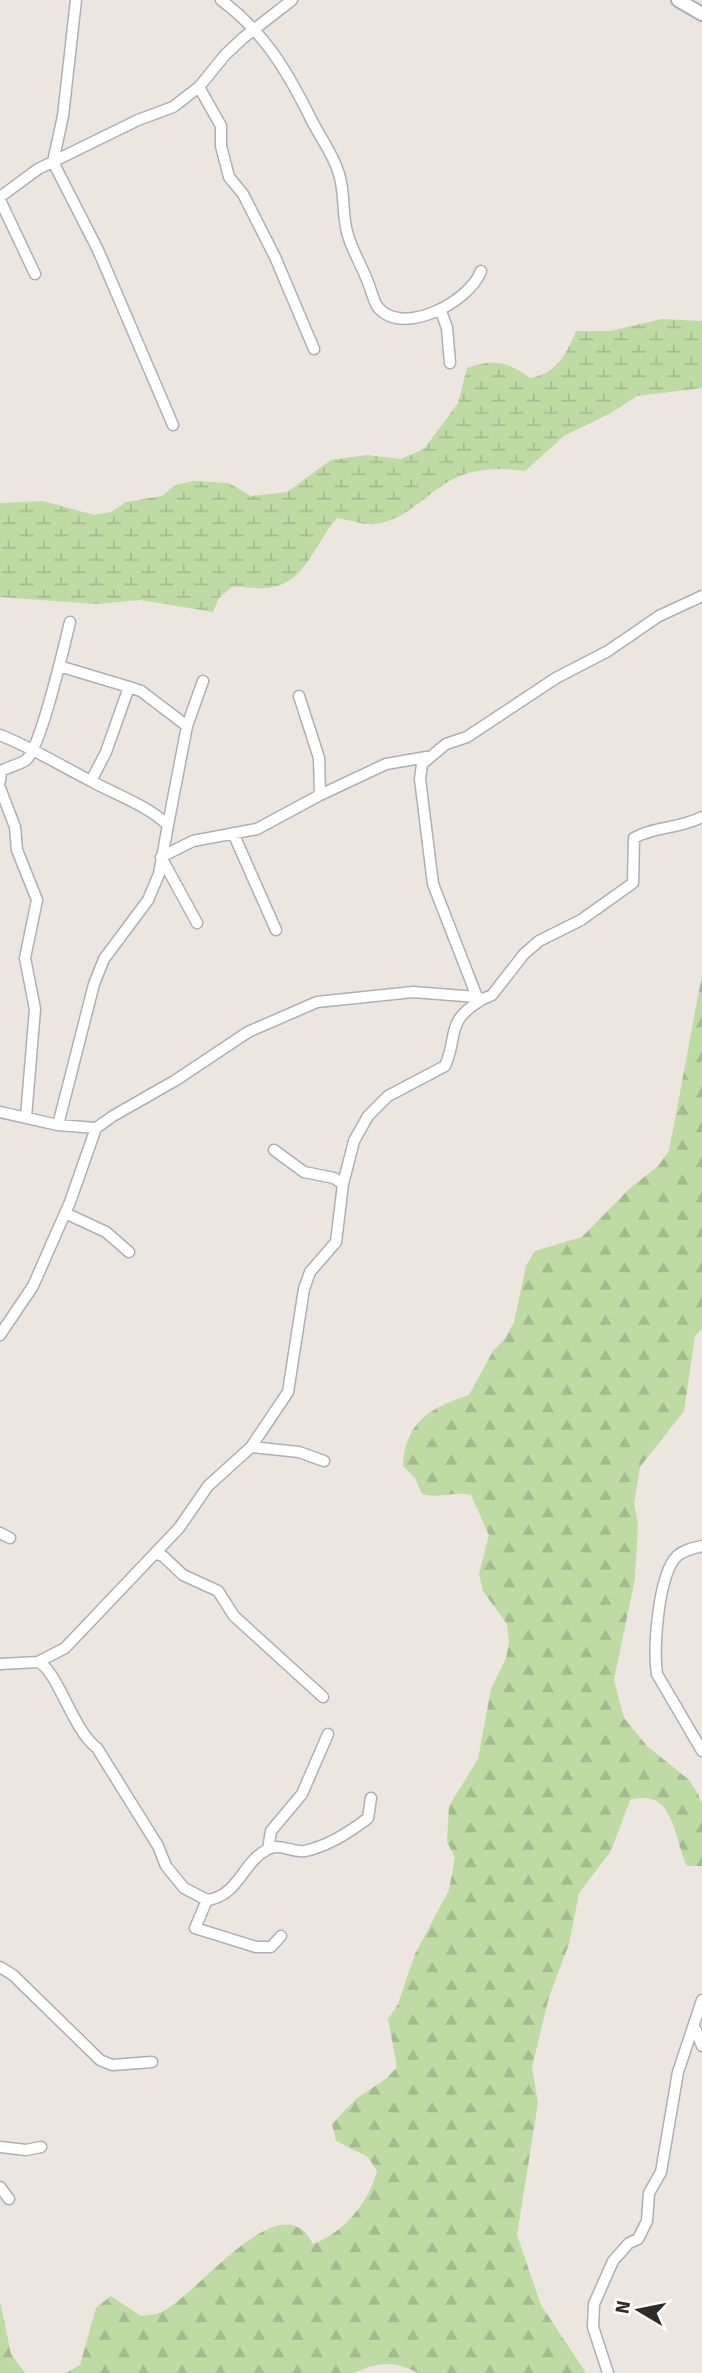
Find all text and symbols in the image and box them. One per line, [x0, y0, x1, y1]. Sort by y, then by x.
north arrow [604, 2275, 674, 2345]
text: N [610, 2299, 636, 2316]

